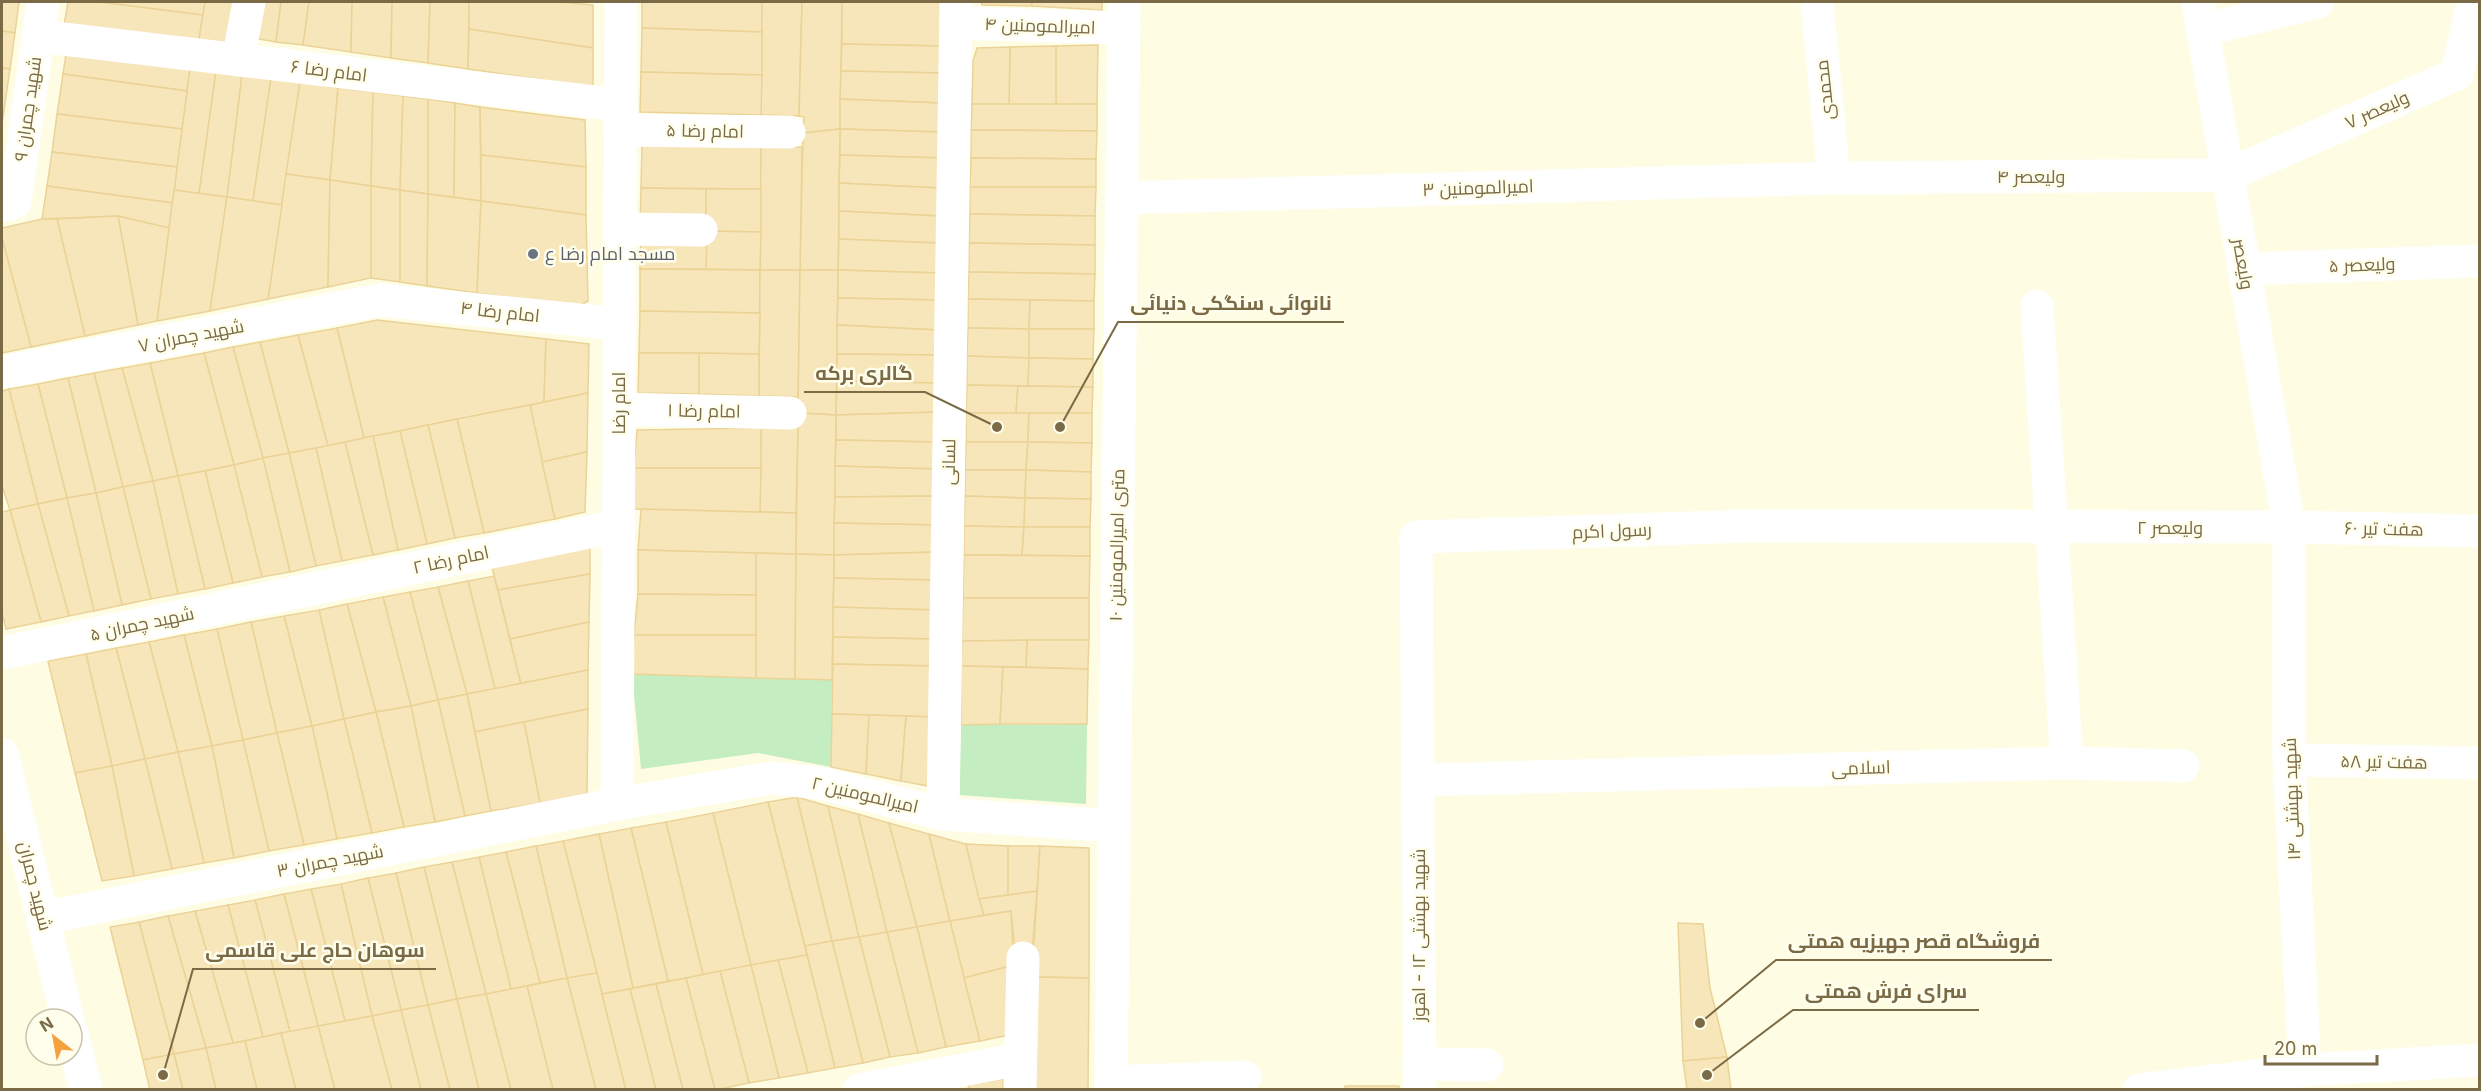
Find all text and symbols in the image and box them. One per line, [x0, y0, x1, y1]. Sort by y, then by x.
street label: امیرالمومنین ۴ [984, 13, 1096, 39]
street label: شهید چمران ۹ [10, 55, 47, 163]
street label: امام رضا ۶ [290, 55, 368, 88]
street label: محمدی [1811, 59, 1839, 121]
street label: ولیعصر ۷ [2341, 86, 2413, 134]
street label: امام رضا ۵ [666, 119, 744, 144]
street label: ولیعصر ۴ [1997, 166, 2065, 188]
street label: امیرالمومنین ۳ [1422, 175, 1534, 201]
street label: ولیعصر [2228, 236, 2258, 291]
place label: مسجد امام رضا ع [545, 243, 675, 266]
marker: مسجد امام رضا ع [526, 247, 540, 261]
street label: ولیعصر ۵ [2328, 253, 2396, 277]
callout: نانوائی سنگکی دنیائی [1118, 284, 1344, 322]
text: نانوائی سنگکی دنیائی [1130, 291, 1332, 315]
street label: امام رضا ۴ [459, 297, 541, 328]
street label: شهید چمران ۷ [136, 315, 246, 358]
callout: گالری برکه [804, 354, 925, 392]
text: گالری برکه [815, 361, 913, 385]
street label: امام رضا [608, 372, 631, 434]
street label: امام رضا ۱ [667, 399, 741, 424]
street label: لسانی [938, 439, 960, 485]
street label: ۱۰ متری امیرالمومنین [1105, 468, 1129, 622]
street label: ولیعصر ۲ [2137, 517, 2203, 539]
street label: هفت تیر ۶۰ [2344, 517, 2424, 541]
street label: رسول اکرم [1572, 519, 1652, 544]
street label: امام رضا ۲ [411, 541, 491, 580]
street label: شهید چمران ۵ [88, 602, 196, 647]
street label: شهید بهشتی ۱۴ [2279, 737, 2305, 861]
street label: هفت تیر ۵۸ [2340, 750, 2428, 774]
street label: اسلامی [1831, 756, 1891, 780]
street label: امیرالمومنین ۲ [810, 772, 920, 818]
street label: شهید چمران [12, 839, 57, 933]
street label: شهید چمران ۳ [275, 840, 385, 883]
street label: شهید بهشتی ۱۲ - اهوز [1408, 849, 1430, 1022]
callout: فروشگاه قصر جهیزیه همتی [1776, 922, 2052, 960]
text: فروشگاه قصر جهیزیه همتی [1788, 929, 2040, 954]
callout: سوهان حاج علی قاسمی [193, 931, 436, 969]
text: سوهان حاج علی قاسمی [205, 938, 425, 964]
callout: سرای فرش همتی [1793, 972, 1979, 1010]
text: سرای فرش همتی [1805, 979, 1967, 1003]
north arrow [24, 1007, 84, 1067]
text: N [36, 1012, 57, 1036]
scale bar [2265, 1028, 2378, 1066]
text: 20 m [2274, 1038, 2317, 1059]

